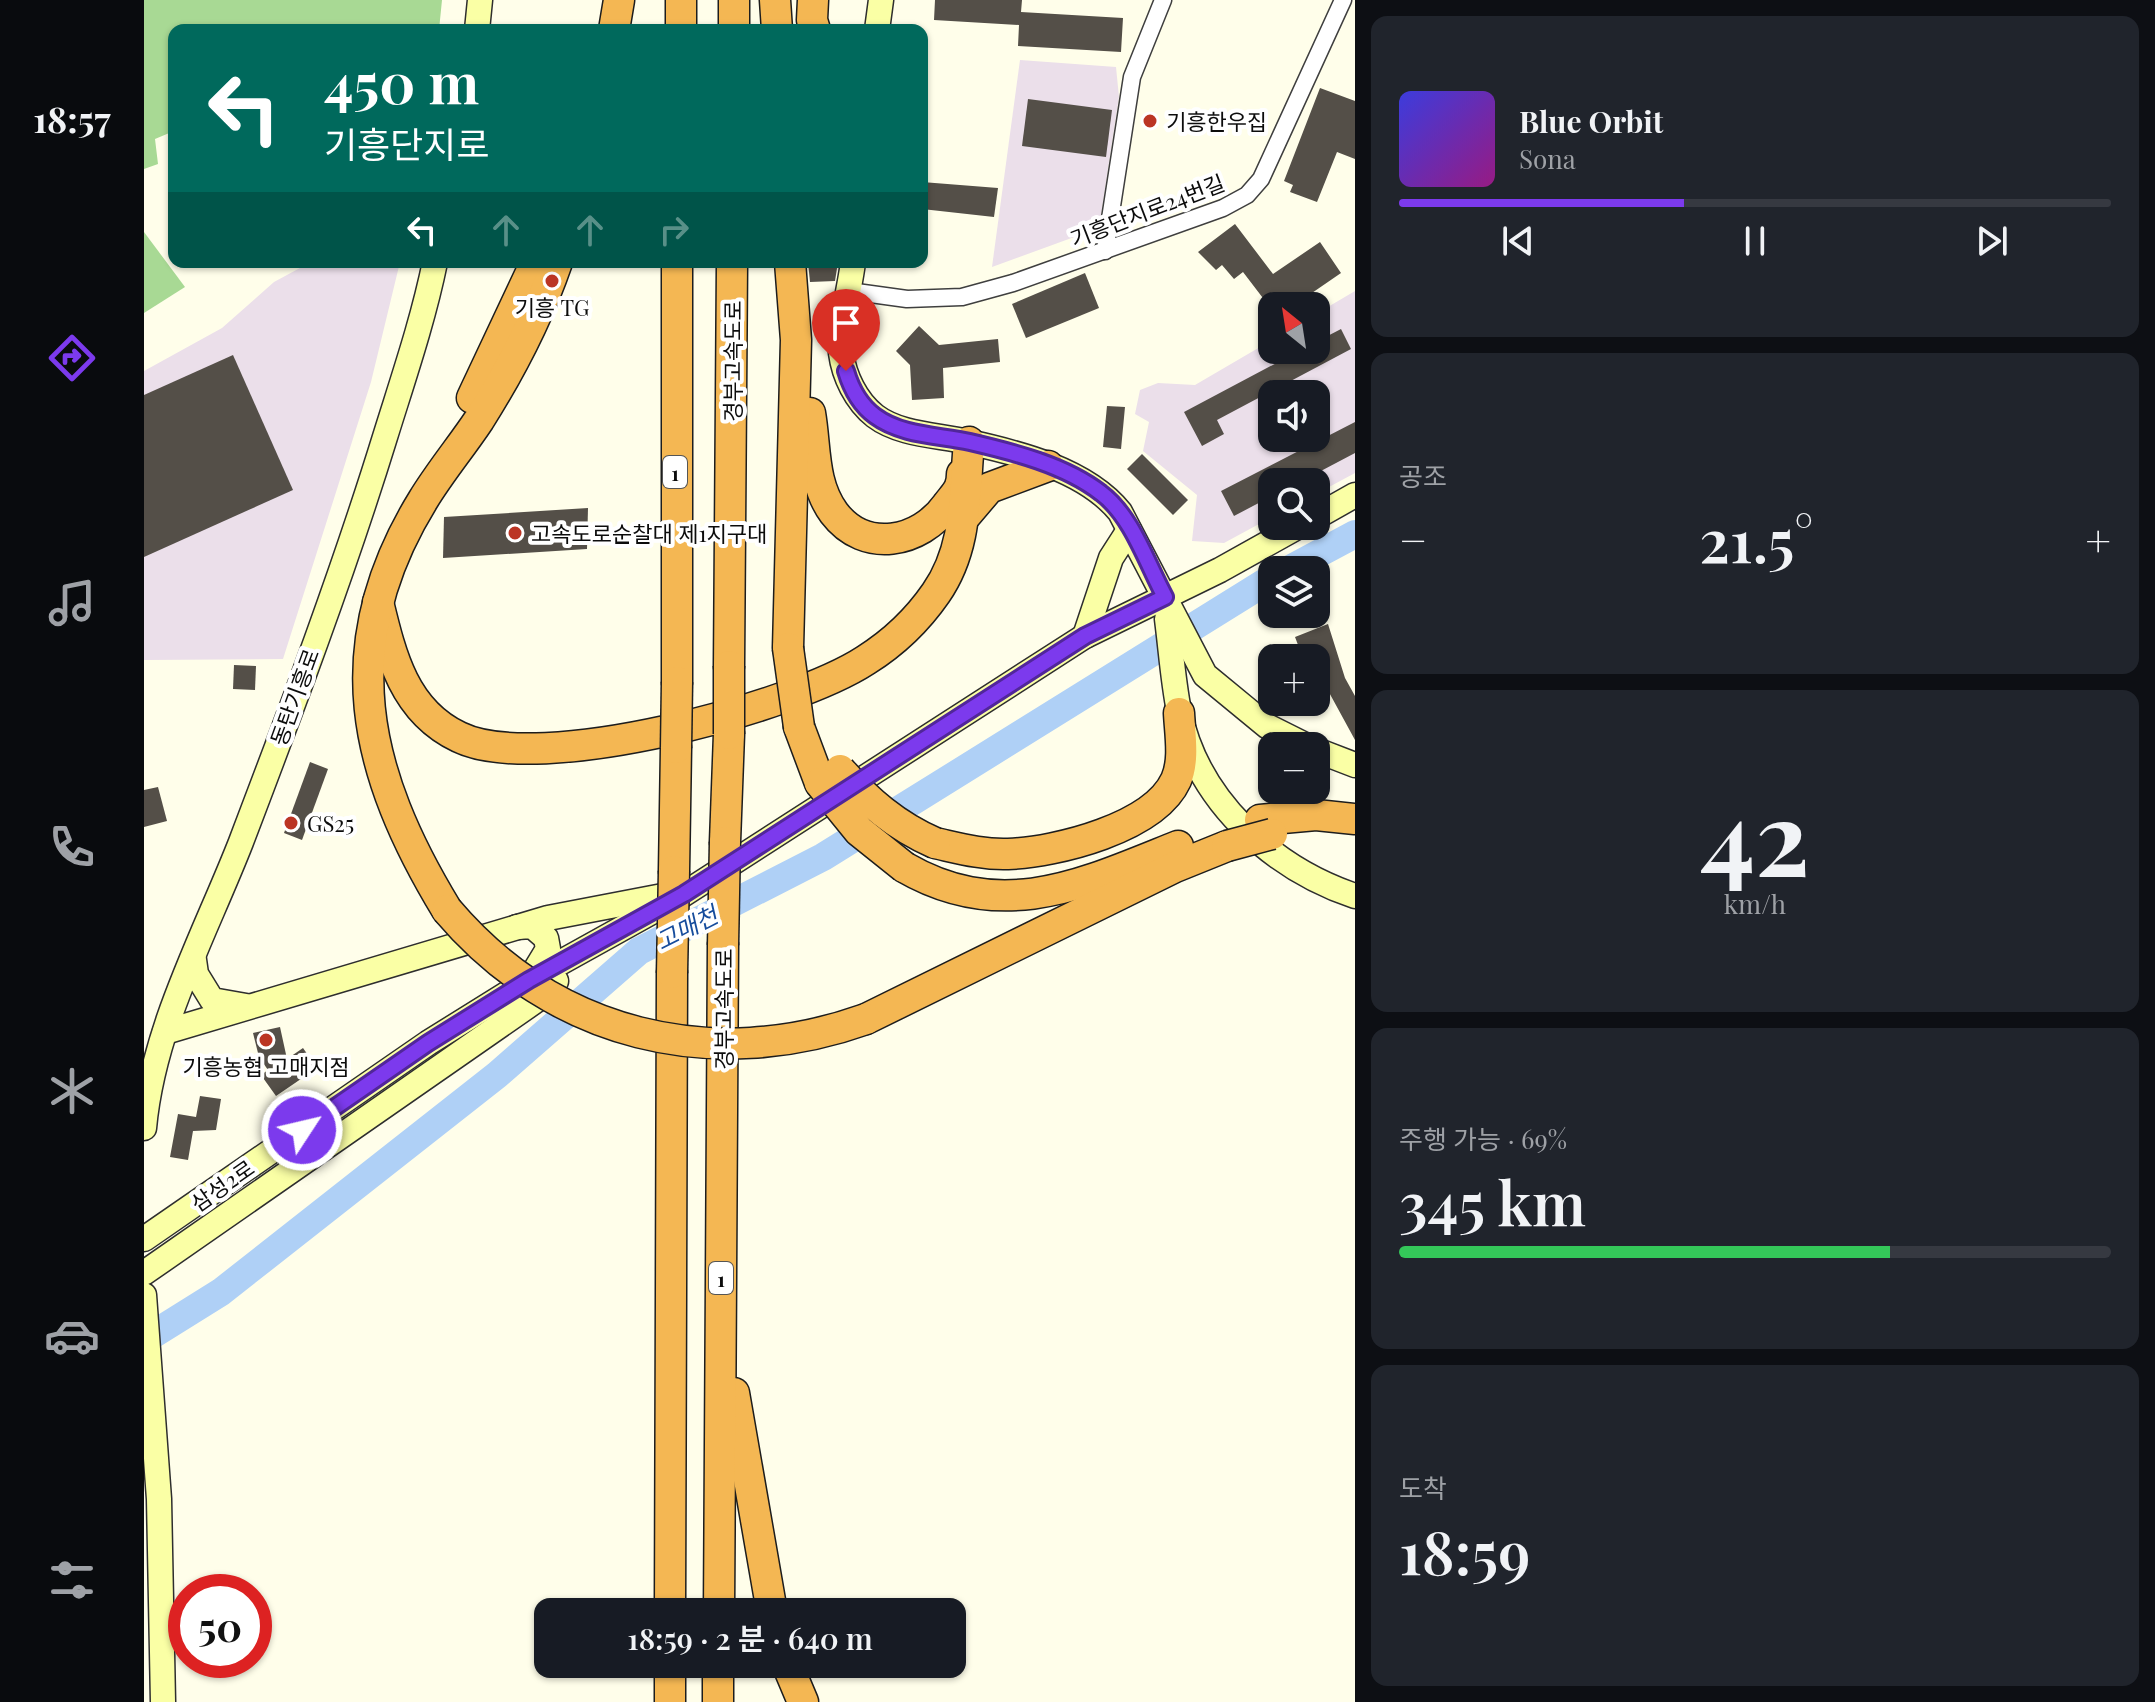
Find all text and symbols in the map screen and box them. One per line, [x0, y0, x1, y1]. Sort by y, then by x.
text: 450 m [324, 44, 479, 119]
icon: left [192, 56, 296, 160]
text: 18:57 [33, 94, 111, 142]
text: Blue Orbit [1519, 101, 1663, 141]
place label: 기흥한우집 [1166, 106, 1267, 136]
marker: 기흥한우집 [1141, 112, 1159, 130]
text: 기흥단지로 [324, 119, 490, 167]
text: Sona [1519, 141, 1576, 176]
street label: 기흥단지로24번길 [1065, 167, 1229, 253]
icon: left [400, 208, 444, 252]
icon: ahead [484, 208, 528, 252]
icon: ahead [568, 208, 612, 252]
icon: right [652, 208, 696, 252]
icon: previous [1496, 219, 1540, 263]
icon: pause [1733, 219, 1777, 263]
icon: next [1970, 219, 2014, 263]
marker: 기흥 TG [543, 272, 561, 290]
pin [812, 289, 880, 371]
place label: 기흥 TG [514, 292, 590, 322]
north arrow [1258, 292, 1330, 364]
map controls [1258, 292, 1330, 804]
street label: 경부고속도로 [717, 300, 747, 422]
icon: arrive [824, 301, 868, 345]
icon: directions [44, 330, 100, 386]
button: sound [1258, 380, 1330, 452]
road number: 1 [663, 456, 687, 488]
text: 공조 [1399, 458, 1447, 493]
button: search [1258, 468, 1330, 540]
text: 21.5° [1699, 498, 1813, 578]
text: − [1399, 509, 1427, 568]
text: + [2085, 509, 2111, 568]
place label: 고속도로순찰대 제1지구대 [531, 518, 767, 548]
marker: 고속도로순찰대 제1지구대 [506, 524, 524, 542]
button: layers [1258, 556, 1330, 628]
icon: music [44, 575, 100, 631]
street label: 동탄기흥로 [263, 644, 325, 750]
button: + [1258, 644, 1330, 716]
button: − [1258, 732, 1330, 804]
text: 42 [1700, 764, 1810, 903]
place label: GS25 [307, 808, 354, 838]
marker: GS25 [282, 814, 300, 832]
icon: phone [44, 819, 100, 875]
text: km/h [1724, 886, 1786, 921]
water label: 고매천 [649, 896, 725, 956]
street label: 경부고속도로 [708, 948, 738, 1070]
marker: 기흥농협 고매지점 [257, 1031, 275, 1049]
place label: 기흥농협 고매지점 [182, 1051, 350, 1081]
icon: climate [44, 1063, 100, 1119]
position arrow [260, 1088, 344, 1172]
text: 주행 가능 · 69% [1399, 1121, 1567, 1156]
street label: 삼성2로 [184, 1152, 260, 1218]
text: 345 km [1399, 1161, 1586, 1241]
road number: 1 [709, 1262, 733, 1294]
icon: car [44, 1308, 100, 1364]
text: 도착 [1399, 1470, 1447, 1505]
text: 18:59 [1399, 1510, 1530, 1590]
icon: filters [44, 1552, 100, 1608]
speed limit sign: 50 [168, 1574, 272, 1678]
text: 18:59 · 2 분 · 640 m [627, 1618, 873, 1658]

